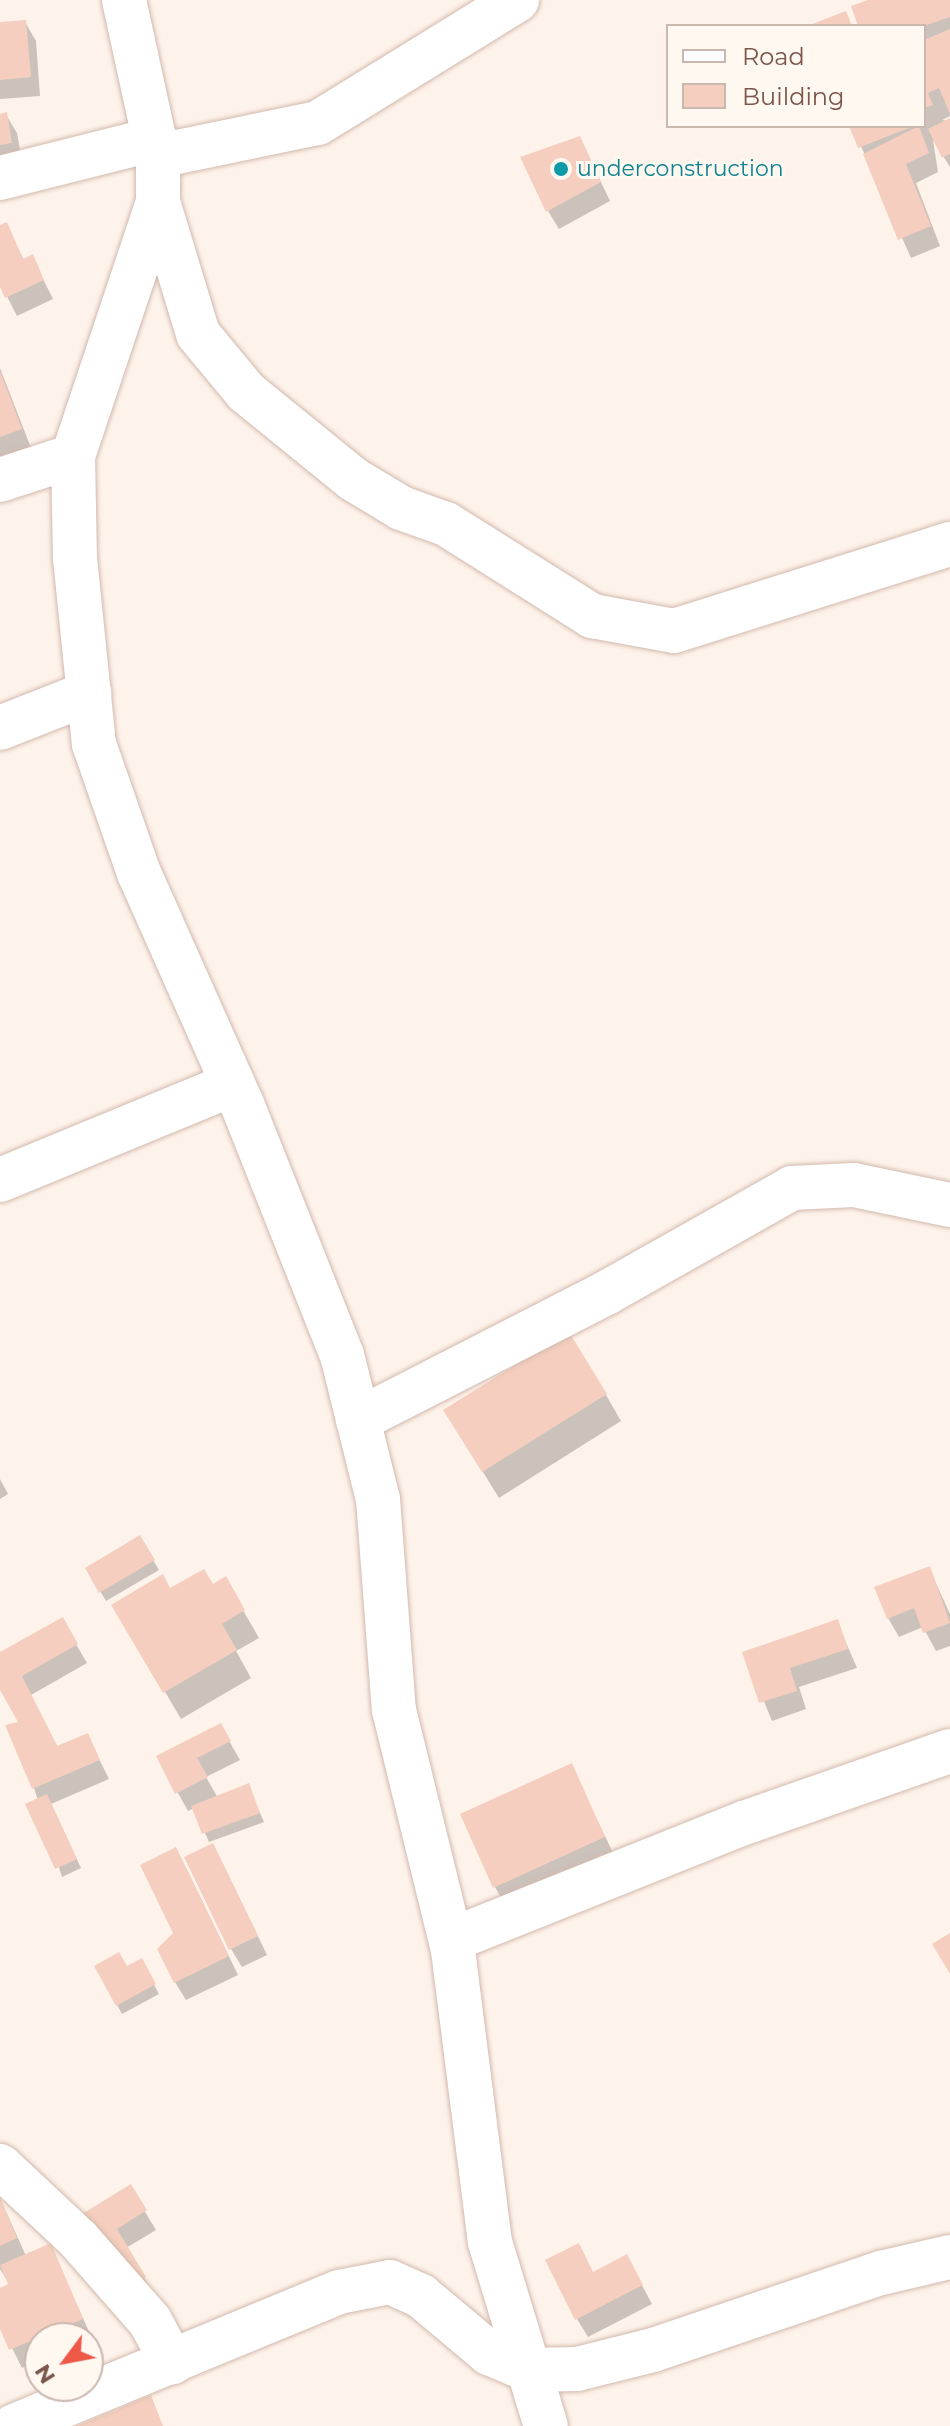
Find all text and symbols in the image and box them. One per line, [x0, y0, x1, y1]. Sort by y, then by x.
legend [666, 24, 926, 128]
text: Road [742, 42, 805, 71]
text: Building [742, 82, 845, 111]
place label: underconstruction [577, 156, 784, 182]
marker: underconstruction [552, 160, 570, 178]
north arrow [24, 2322, 104, 2402]
text: N [29, 2359, 61, 2389]

